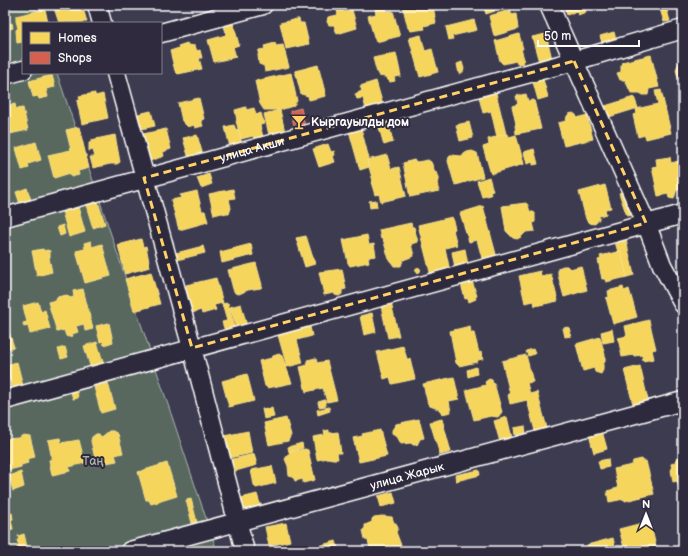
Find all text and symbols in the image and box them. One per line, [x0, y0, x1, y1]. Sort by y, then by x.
legend [22, 22, 162, 74]
scale bar [538, 22, 639, 48]
text: 50 m [544, 29, 571, 44]
text: Homes [58, 31, 97, 46]
text: Shops [58, 51, 92, 66]
bar icon: Кыргауылды дом [290, 113, 308, 131]
place label: Кыргауылды дом [311, 115, 409, 130]
street label: улица Акши [218, 134, 286, 166]
park label: Таң [82, 454, 104, 469]
street label: улица Жарык [369, 459, 446, 494]
north arrow [626, 494, 666, 534]
text: N [642, 498, 650, 511]

